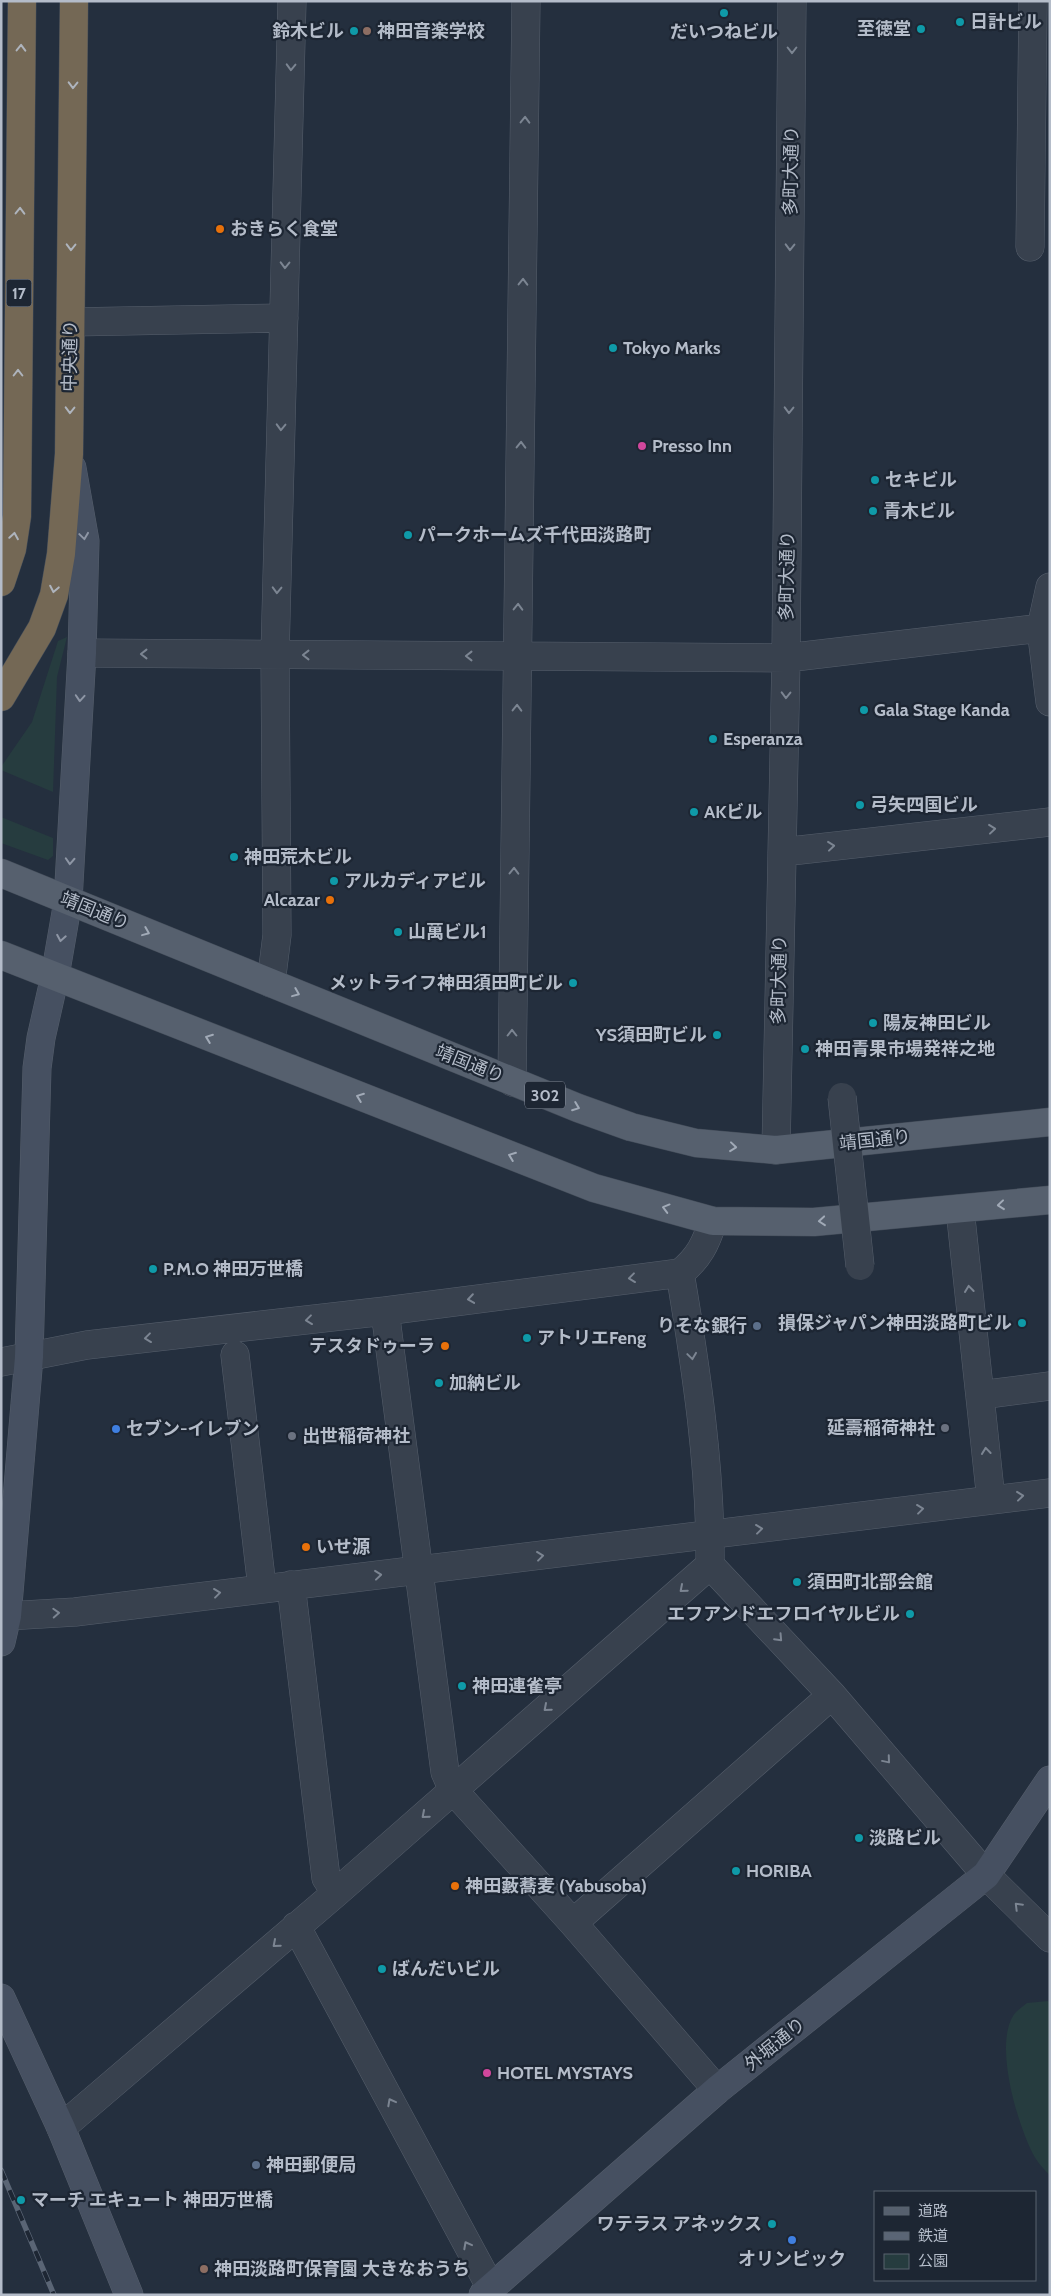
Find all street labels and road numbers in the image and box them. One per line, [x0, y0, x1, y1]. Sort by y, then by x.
street label: 多町大通り [779, 126, 803, 216]
road number: 17 [6, 280, 32, 306]
street label: 中央通り [58, 320, 82, 392]
street label: 多町大通り [775, 531, 799, 621]
street label: 靖国通り [58, 887, 132, 935]
street label: 多町大通り [767, 935, 791, 1025]
street label: 靖国通り [433, 1040, 507, 1088]
road number: 302 [525, 1082, 565, 1108]
street label: 靖国通り [838, 1125, 912, 1155]
street label: 外堀通り [740, 2013, 810, 2075]

